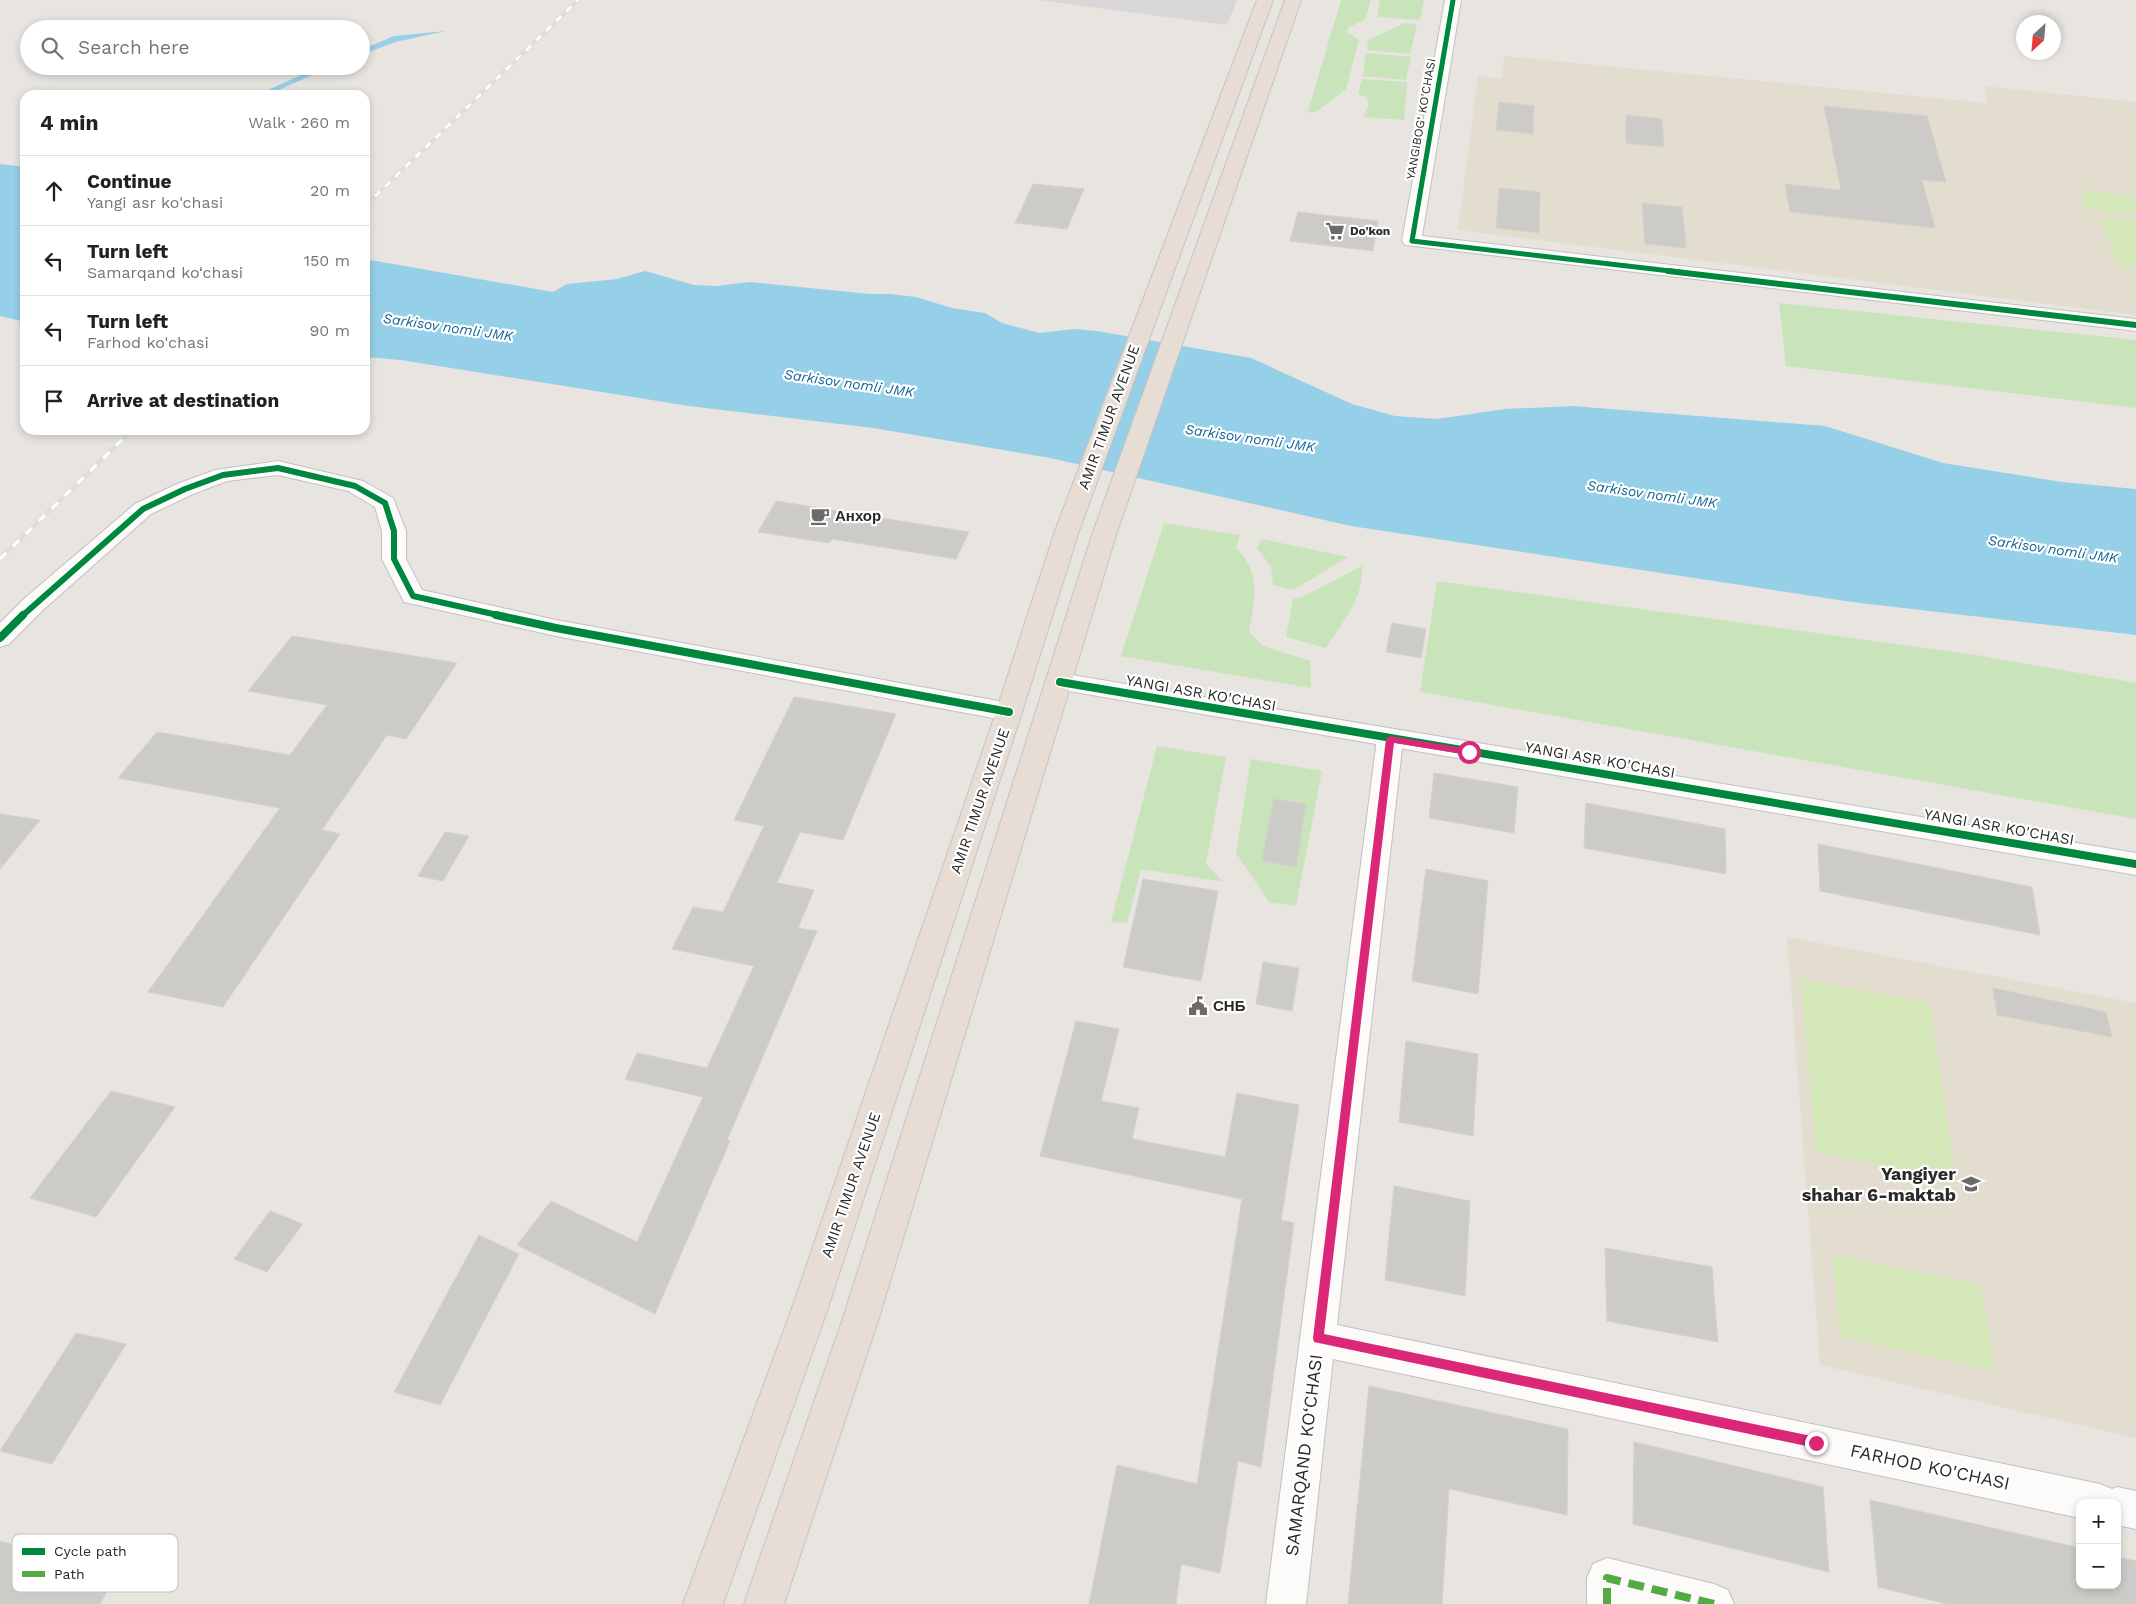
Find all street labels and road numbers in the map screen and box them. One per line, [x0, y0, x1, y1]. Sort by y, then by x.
street label: YANGIBOG‘ KO'CHASI [1403, 57, 1439, 181]
street label: AMIR TIMUR AVENUE [1074, 342, 1144, 492]
street label: YANGI ASR KO'CHASI [1125, 671, 1277, 715]
street label: AMIR TIMUR AVENUE [947, 726, 1013, 876]
street label: YANGI ASR KO'CHASI [1524, 738, 1676, 782]
street label: YANGI ASR KO'CHASI [1923, 805, 2075, 849]
street label: AMIR TIMUR AVENUE [818, 1110, 884, 1260]
street label: SAMARQAND KO‘CHASI [1281, 1353, 1326, 1557]
street label: FARHOD KO'CHASI [1848, 1439, 2012, 1494]

